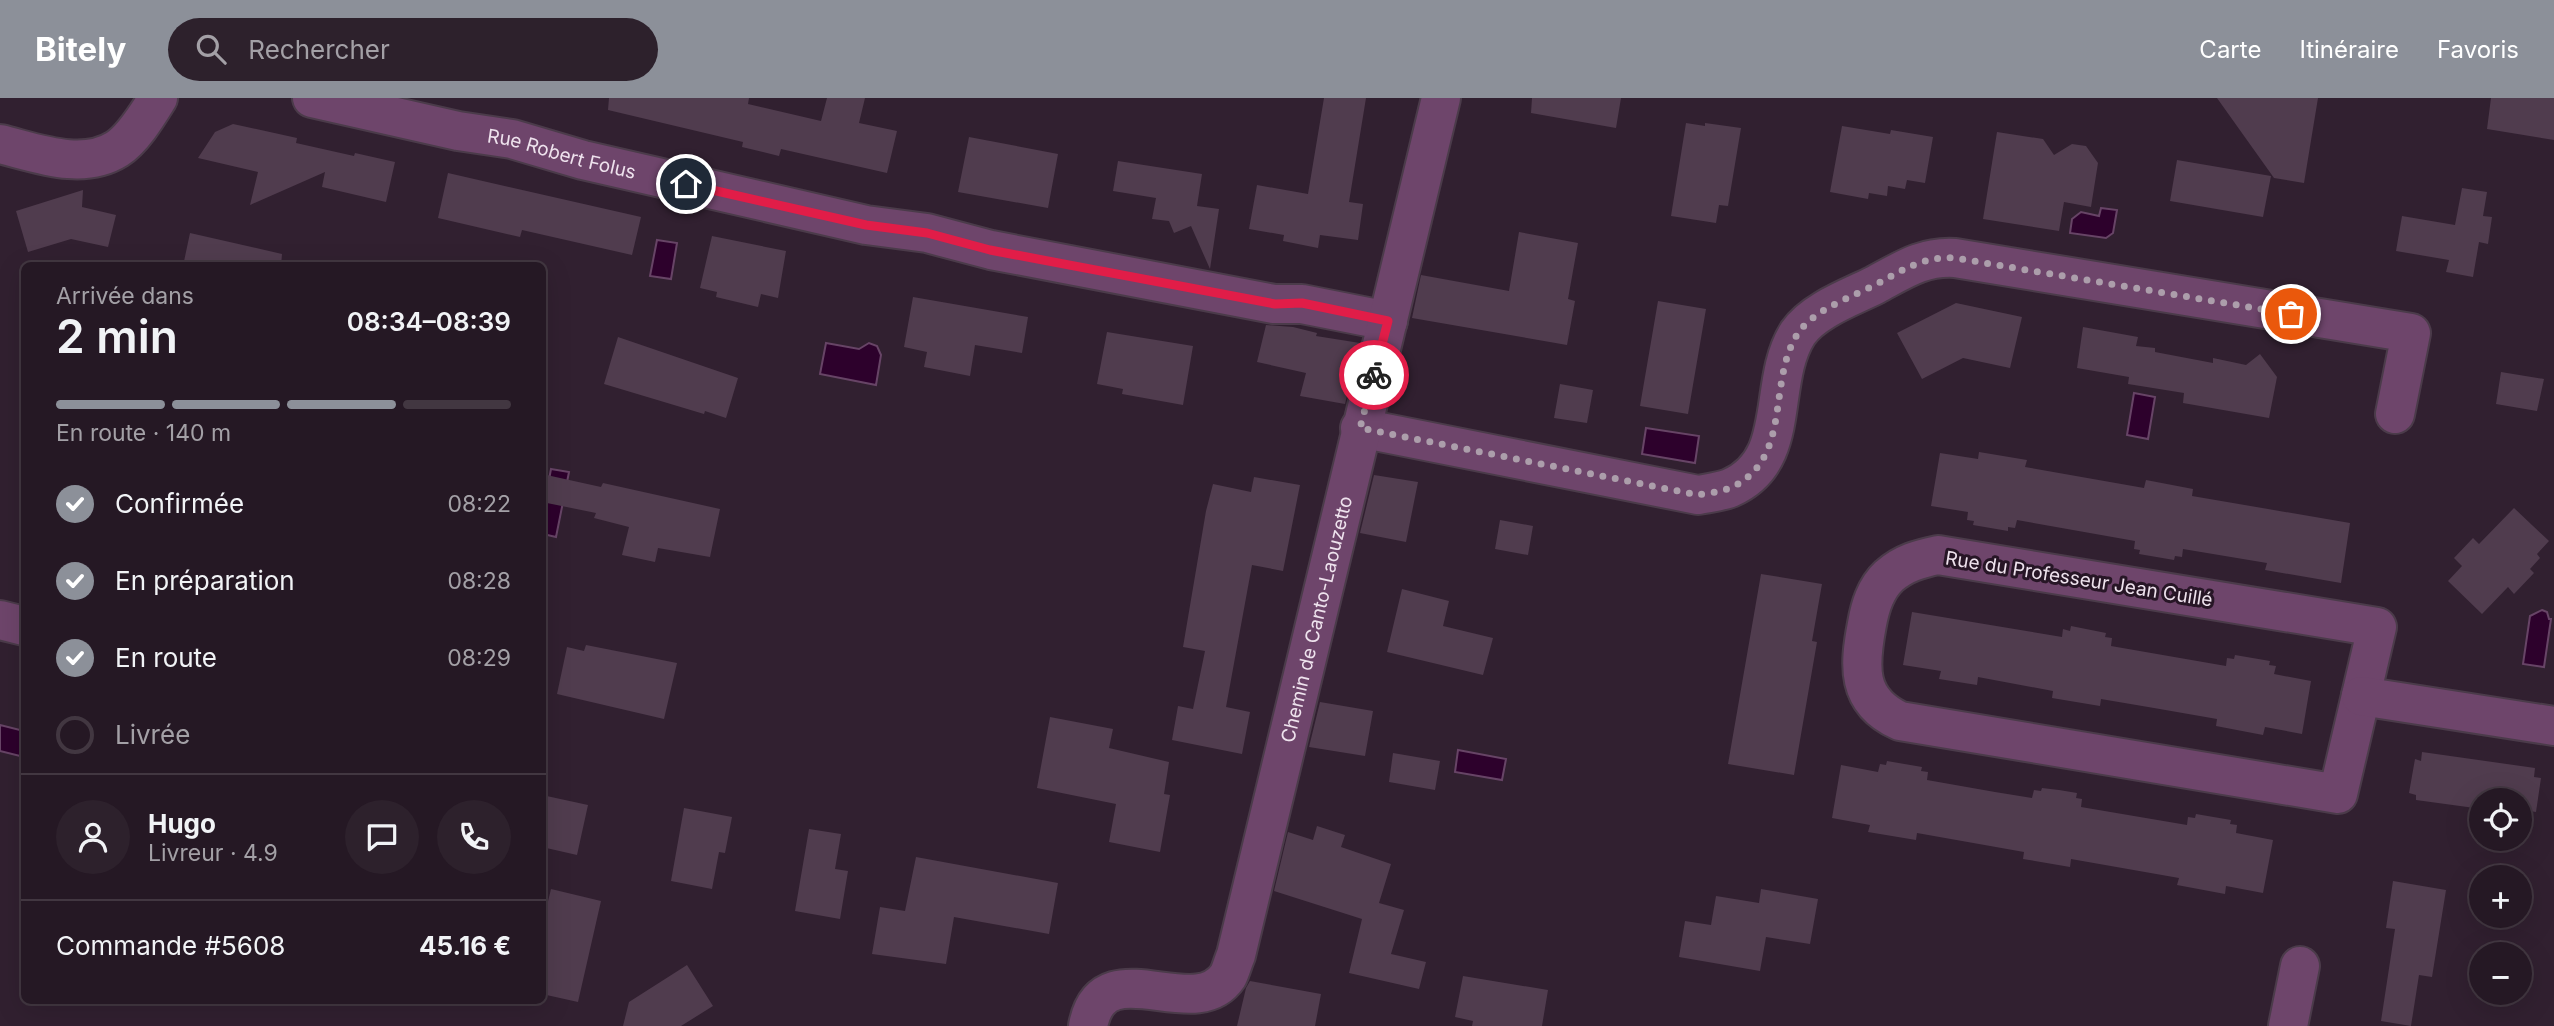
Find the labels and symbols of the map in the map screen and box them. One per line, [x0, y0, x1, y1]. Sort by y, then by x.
street label: Rue Robert Folus [486, 124, 638, 183]
pin [656, 154, 716, 214]
pin [2261, 284, 2321, 344]
courier [1339, 340, 1409, 410]
street label: Chemin de Canto-Laouzetto [1276, 494, 1357, 745]
street label: Rue du Professeur Jean Cuillé [1944, 547, 2214, 611]

